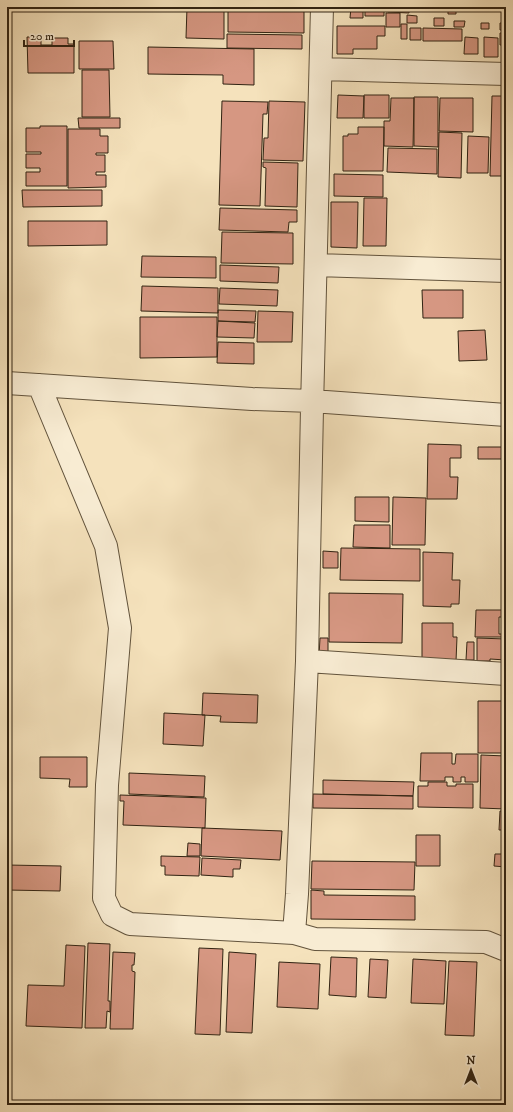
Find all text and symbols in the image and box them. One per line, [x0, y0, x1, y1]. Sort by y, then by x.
scale bar [24, 22, 74, 48]
text: 20 m [30, 29, 54, 44]
north arrow [451, 1050, 491, 1090]
text: N [466, 1054, 476, 1068]

